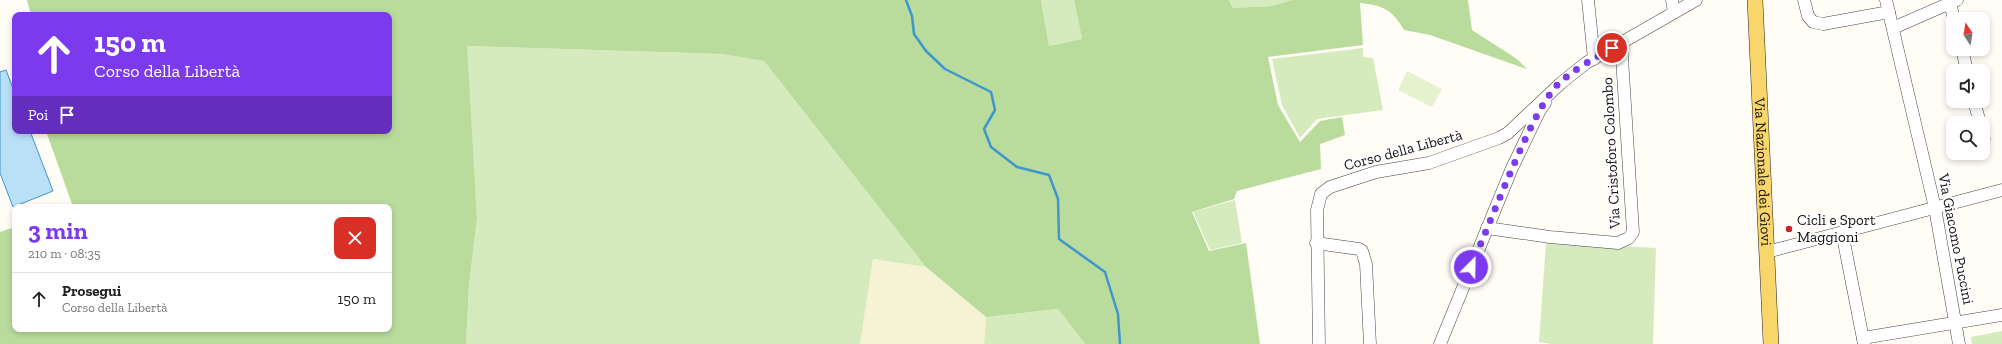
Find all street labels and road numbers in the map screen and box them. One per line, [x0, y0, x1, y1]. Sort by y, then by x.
street label: Via Cristoforo Colombo [1598, 76, 1624, 230]
street label: Via Nazionale dei Giovi [1751, 96, 1775, 246]
street label: Corso della Libertà [1342, 126, 1464, 174]
street label: Via Giacomo Puccini [1934, 171, 1977, 306]

